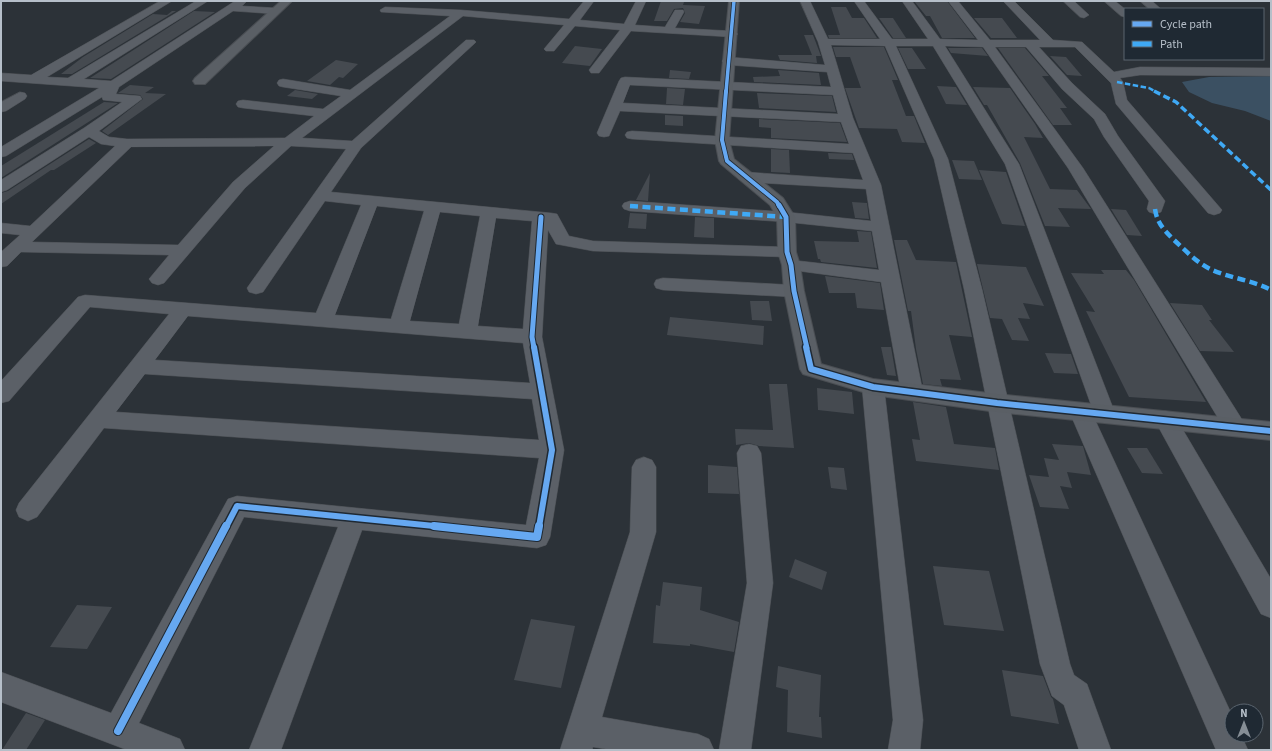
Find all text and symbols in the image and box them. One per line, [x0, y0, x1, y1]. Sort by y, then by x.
legend [1124, 8, 1264, 60]
text: Cycle path [1160, 16, 1212, 33]
text: Path [1160, 36, 1183, 53]
north arrow [1224, 703, 1264, 743]
text: N [1240, 706, 1248, 721]

